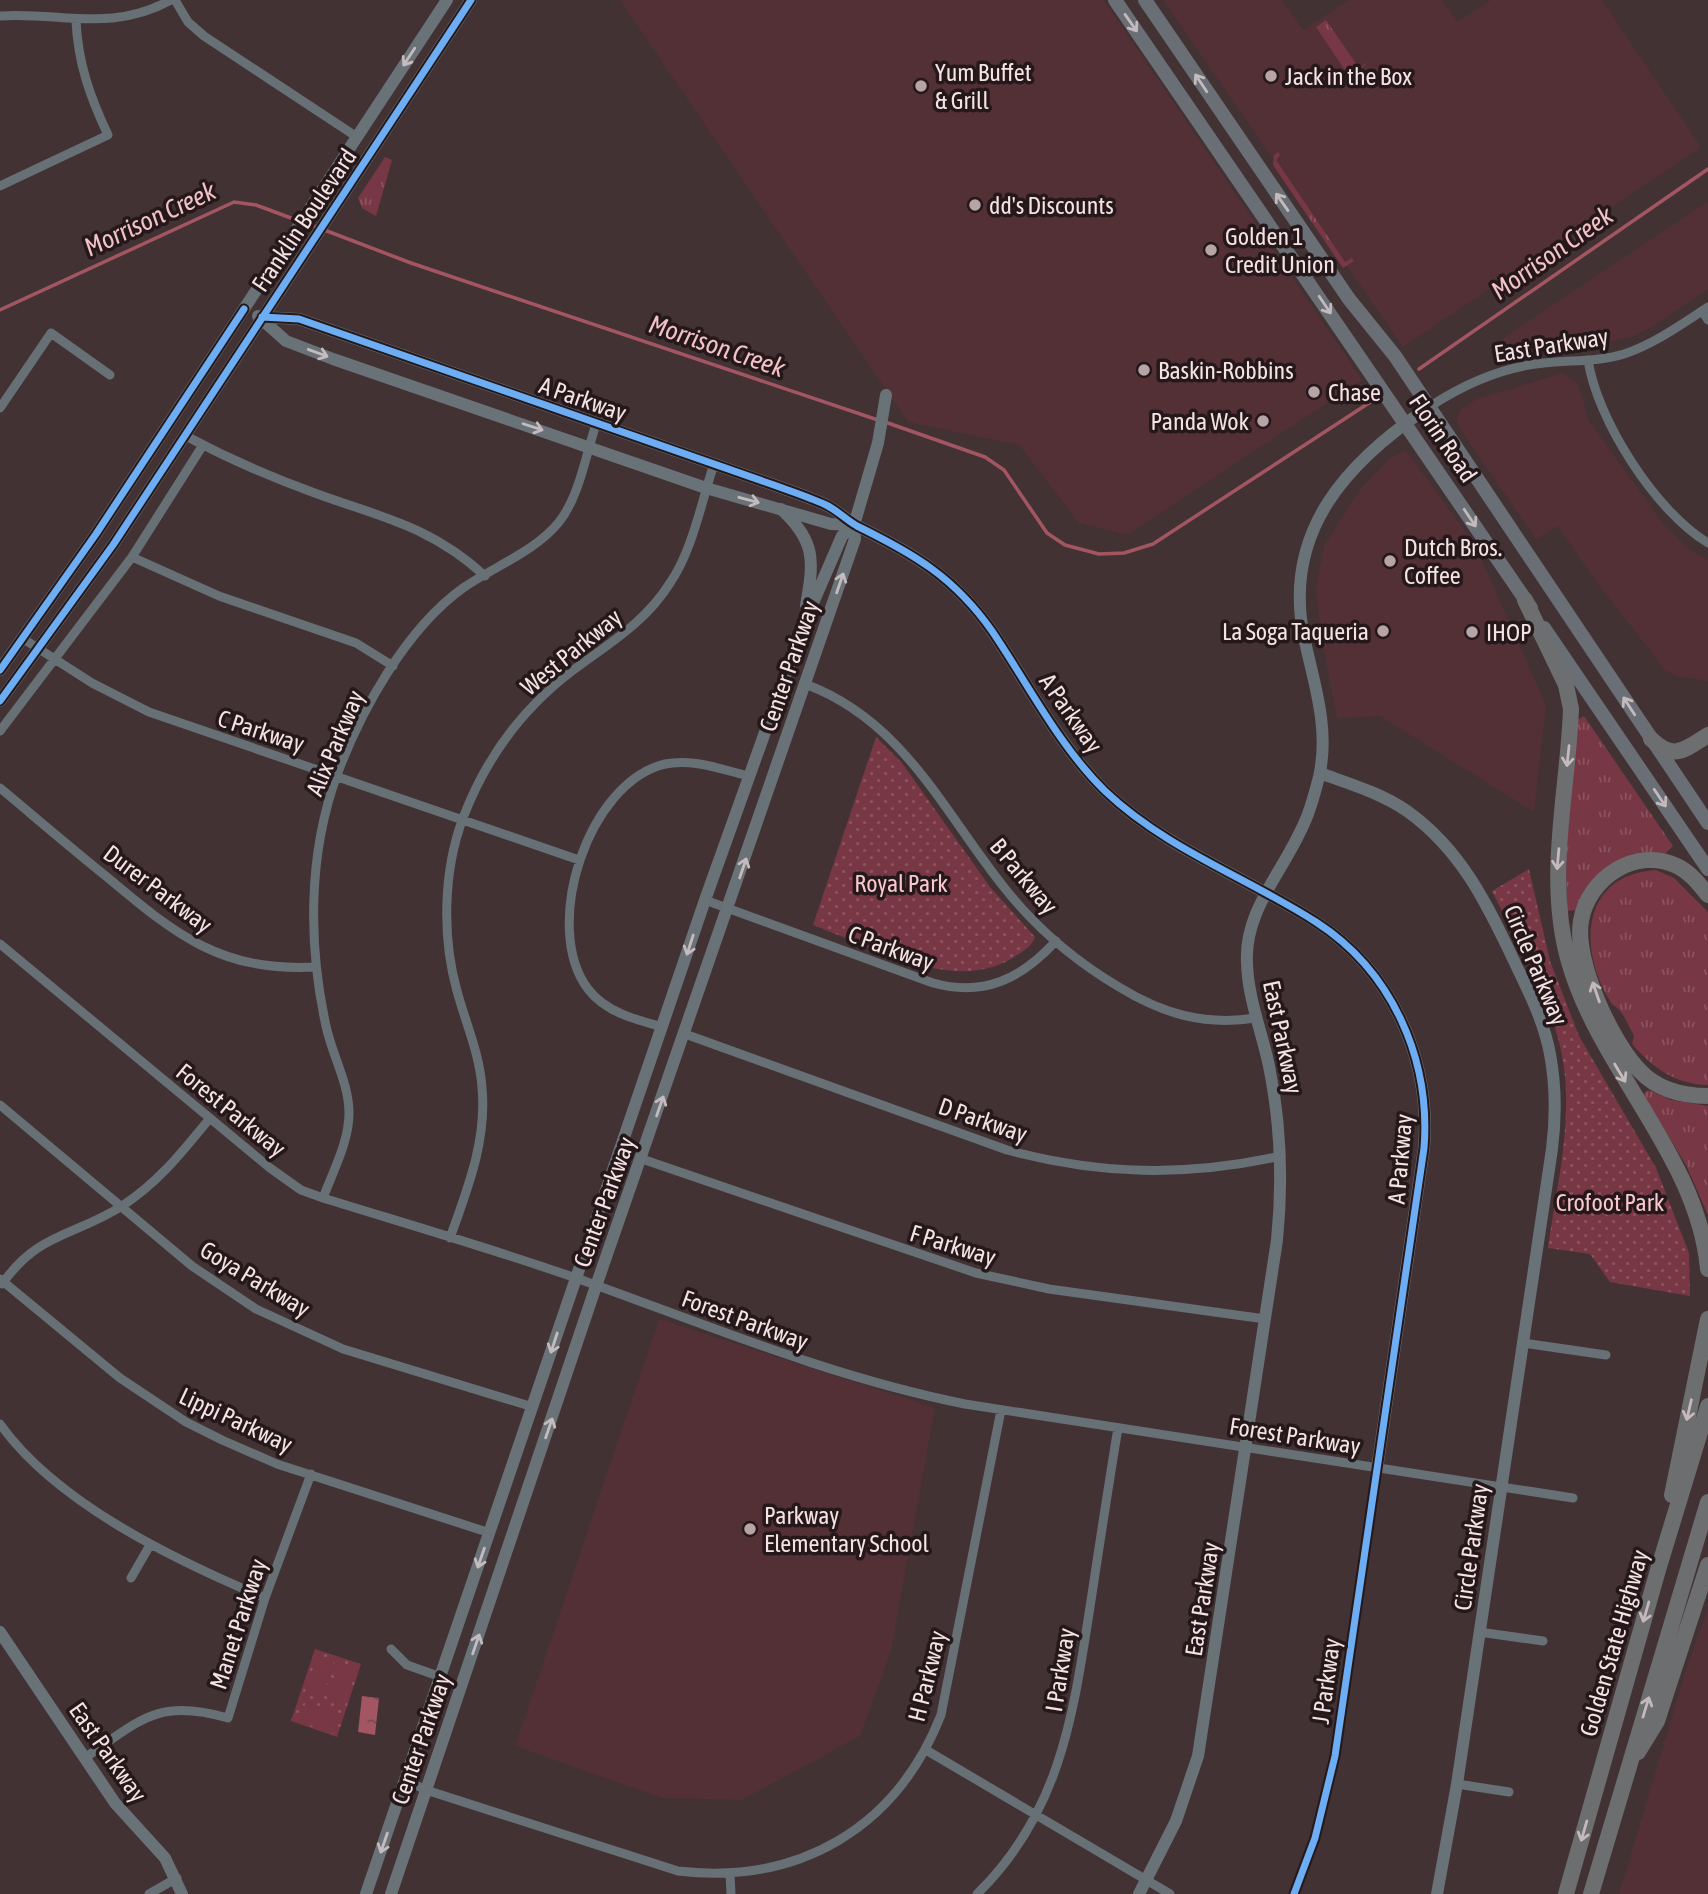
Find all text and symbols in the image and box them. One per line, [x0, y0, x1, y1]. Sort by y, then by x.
one-way arrow [1124, 13, 1138, 32]
one-way arrow [402, 47, 417, 66]
place label: Yum Buffet & Grill [935, 59, 1032, 114]
place label: Jack in the Box [1285, 63, 1412, 90]
marker: Jack in the Box [1263, 68, 1279, 84]
one-way arrow [1194, 74, 1208, 93]
marker: Yum Buffet & Grill [913, 78, 929, 94]
street label: Franklin Boulevard [246, 144, 362, 296]
water label: Morrison Creek [79, 175, 221, 263]
place label: dd's Discounts [989, 192, 1114, 219]
one-way arrow [1275, 193, 1289, 212]
marker: dd's Discounts [967, 197, 983, 213]
water label: Morrison Creek [1485, 200, 1619, 306]
place label: Golden 1 Credit Union [1225, 223, 1335, 278]
marker: Golden 1 Credit Union [1203, 242, 1219, 258]
one-way arrow [1318, 295, 1332, 314]
water label: Morrison Creek [645, 309, 789, 383]
street label: East Parkway [1492, 323, 1610, 367]
one-way arrow [307, 348, 329, 361]
place label: Baskin-Robbins [1158, 357, 1294, 384]
marker: Baskin-Robbins [1136, 362, 1152, 378]
street label: A Parkway [536, 372, 630, 426]
place label: Chase [1328, 379, 1381, 406]
marker: Chase [1306, 384, 1322, 400]
street label: Florin Road [1404, 389, 1482, 487]
place label: Panda Wok [1151, 408, 1249, 435]
marker: Panda Wok [1255, 413, 1271, 429]
one-way arrow [522, 422, 544, 434]
one-way arrow [738, 494, 760, 507]
one-way arrow [1462, 508, 1477, 527]
place label: Dutch Bros. Coffee [1404, 534, 1502, 589]
marker: Dutch Bros. Coffee [1382, 553, 1398, 569]
one-way arrow [835, 573, 847, 595]
street label: Center Parkway [754, 597, 824, 735]
street label: West Parkway [515, 603, 627, 701]
place label: La Soga Taqueria [1222, 618, 1369, 645]
place label: IHOP [1486, 619, 1532, 646]
marker: La Soga Taqueria [1375, 623, 1391, 639]
marker: IHOP [1464, 624, 1480, 640]
street label: A Parkway [1034, 668, 1108, 758]
street label: Alix Parkway [301, 686, 369, 800]
one-way arrow [1621, 696, 1635, 716]
street label: C Parkway [214, 704, 308, 758]
one-way arrow [1561, 744, 1574, 767]
one-way arrow [1653, 788, 1667, 807]
street label: B Parkway [985, 833, 1063, 919]
street label: Durer Parkway [99, 840, 218, 939]
one-way arrow [1551, 847, 1564, 869]
one-way arrow [737, 857, 750, 879]
park label: Royal Park [854, 870, 948, 897]
street label: Circle Parkway [1499, 901, 1573, 1029]
street label: C Parkway [844, 920, 938, 976]
one-way arrow [683, 933, 695, 955]
street label: East Parkway [1258, 978, 1308, 1096]
one-way arrow [1589, 981, 1602, 1003]
street label: Forest Parkway [171, 1058, 291, 1162]
one-way arrow [1613, 1063, 1627, 1083]
street label: D Parkway [935, 1092, 1031, 1148]
one-way arrow [655, 1096, 667, 1118]
street label: A Parkway [1383, 1113, 1417, 1205]
street label: Center Parkway [568, 1133, 640, 1271]
park label: Crofoot Park [1556, 1189, 1665, 1216]
street label: F Parkway [907, 1219, 999, 1271]
street label: Goya Parkway [195, 1236, 315, 1322]
street label: Forest Parkway [678, 1285, 812, 1355]
one-way arrow [547, 1331, 559, 1353]
street label: Lippi Parkway [175, 1382, 297, 1458]
one-way arrow [1682, 1398, 1695, 1421]
street label: Forest Parkway [1228, 1412, 1363, 1460]
one-way arrow [544, 1418, 556, 1440]
street label: Circle Parkway [1449, 1482, 1493, 1612]
place label: Parkway Elementary School [764, 1502, 930, 1557]
marker: Parkway Elementary School [742, 1521, 758, 1537]
street label: East Parkway [1180, 1540, 1224, 1658]
street label: Golden State Highway [1574, 1546, 1654, 1739]
one-way arrow [474, 1547, 486, 1569]
street label: Manet Parkway [204, 1555, 272, 1692]
one-way arrow [1638, 1601, 1651, 1623]
street label: I Parkway [1040, 1626, 1080, 1714]
street label: H Parkway [903, 1628, 951, 1724]
one-way arrow [470, 1633, 483, 1655]
street label: J Parkway [1307, 1636, 1345, 1726]
street label: Center Parkway [386, 1670, 456, 1808]
one-way arrow [1640, 1696, 1653, 1718]
street label: East Parkway [64, 1697, 152, 1807]
one-way arrow [1577, 1820, 1590, 1842]
one-way arrow [377, 1832, 390, 1854]

